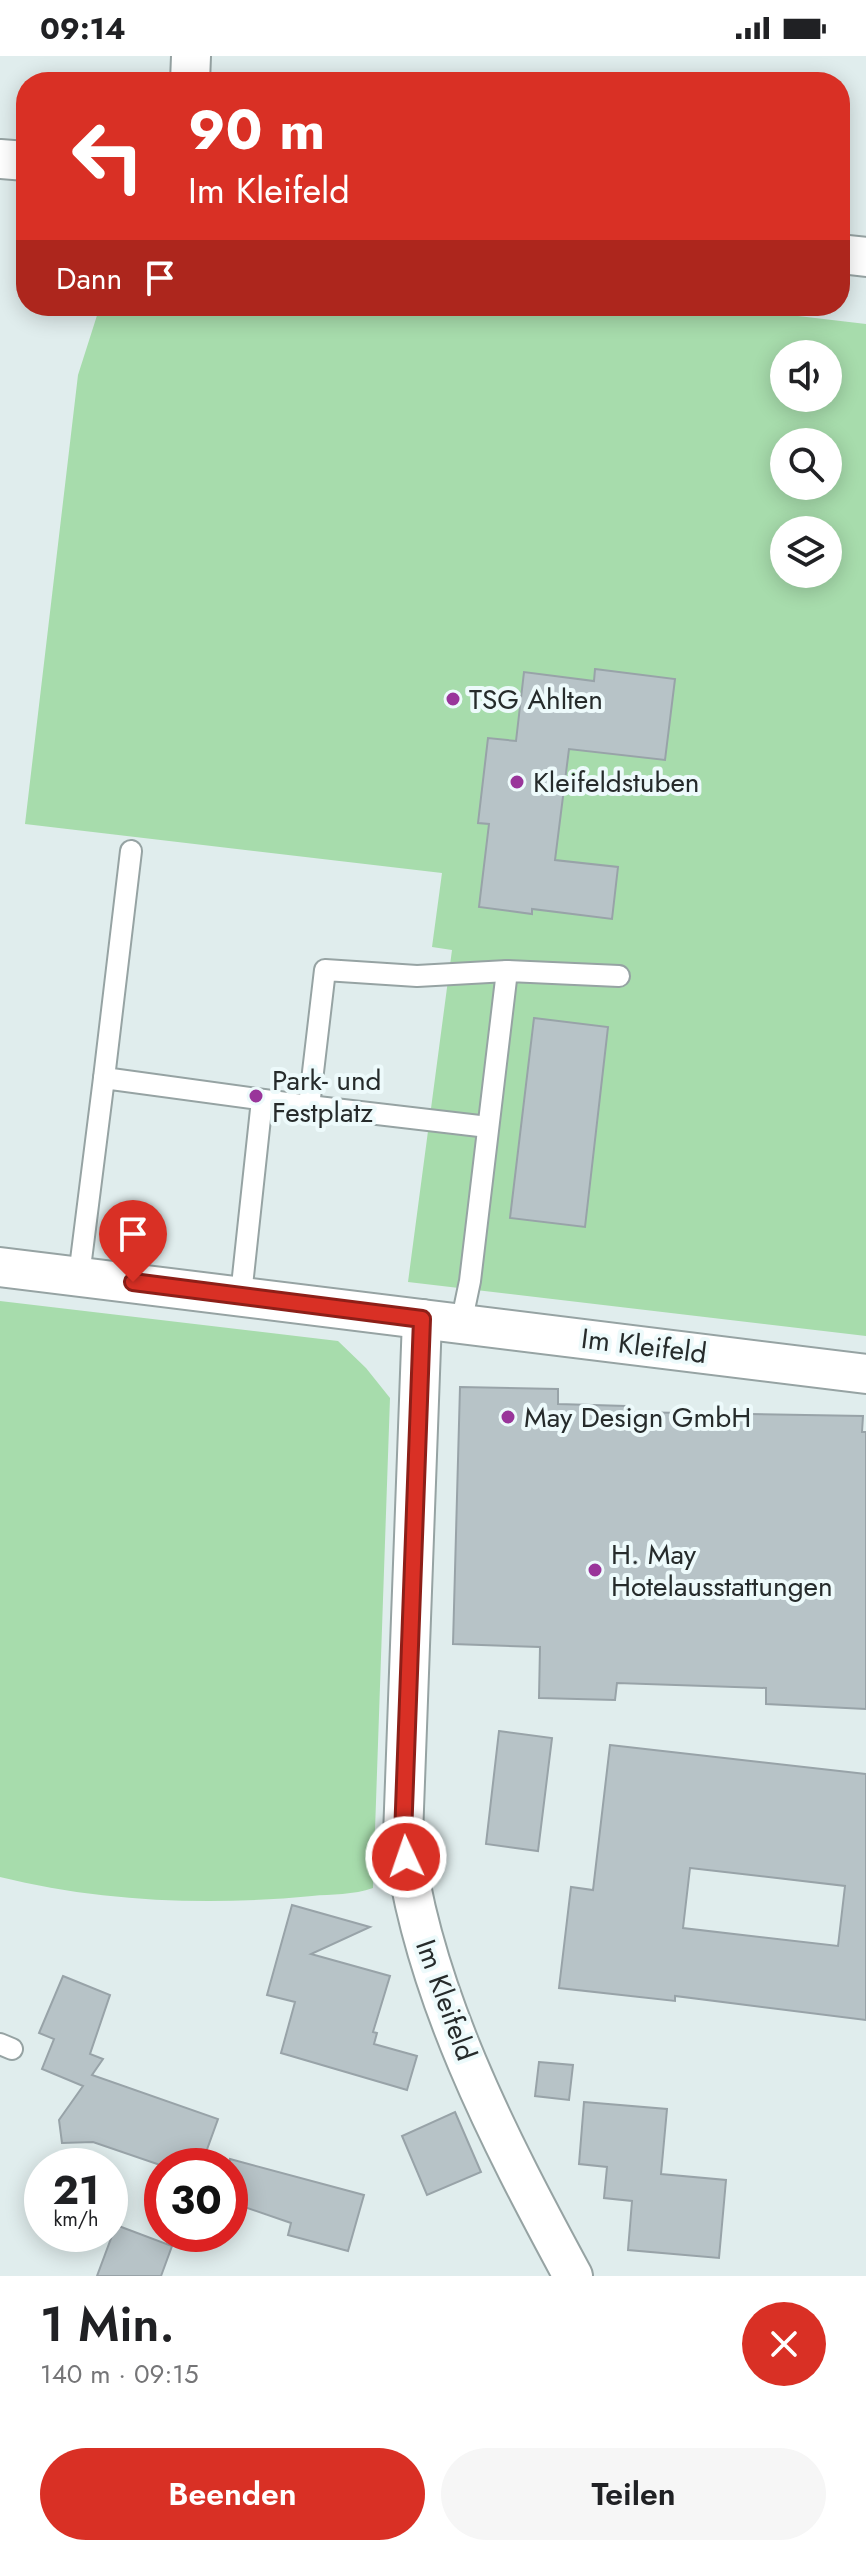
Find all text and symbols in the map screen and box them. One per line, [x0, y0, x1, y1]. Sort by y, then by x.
text: 09:14 [40, 7, 126, 50]
text: 90 m [188, 89, 325, 170]
icon: left [56, 104, 160, 208]
text: Im Kleifeld [188, 164, 350, 216]
icon: arrive [138, 256, 182, 300]
text: Dann [56, 257, 122, 300]
map controls [770, 340, 842, 588]
button: sound [770, 340, 842, 412]
button: search [770, 428, 842, 500]
button: layers [770, 516, 842, 588]
place label: TSG Ahlten [469, 679, 603, 720]
marker: TSG Ahlten [444, 690, 462, 708]
place label: Kleifeldstuben [533, 762, 700, 803]
marker: Kleifeldstuben [508, 773, 526, 791]
place label: Park- und Festplatz [272, 1060, 382, 1133]
marker: Park- und Festplatz [247, 1087, 265, 1105]
pin [99, 1200, 167, 1282]
icon: arrive [111, 1212, 155, 1256]
street label: Im Kleifeld [579, 1318, 709, 1374]
place label: May Design GmbH [524, 1397, 751, 1438]
marker: May Design GmbH [499, 1408, 517, 1426]
place label: H. May Hotelausstattungen [611, 1534, 833, 1607]
marker: H. May Hotelausstattungen [586, 1561, 604, 1579]
position arrow [364, 1815, 448, 1899]
street label: Im Kleifeld [405, 1934, 487, 2066]
speed limit sign: 30 [144, 2148, 248, 2252]
text: 21 [53, 2161, 99, 2219]
text: km/h [53, 2205, 99, 2234]
text: 1 Min. [40, 2290, 175, 2359]
button: close [742, 2302, 826, 2386]
text: 140 m · 09:15 [40, 2355, 199, 2393]
button: Beenden [40, 2448, 425, 2540]
button: Teilen [441, 2448, 826, 2540]

